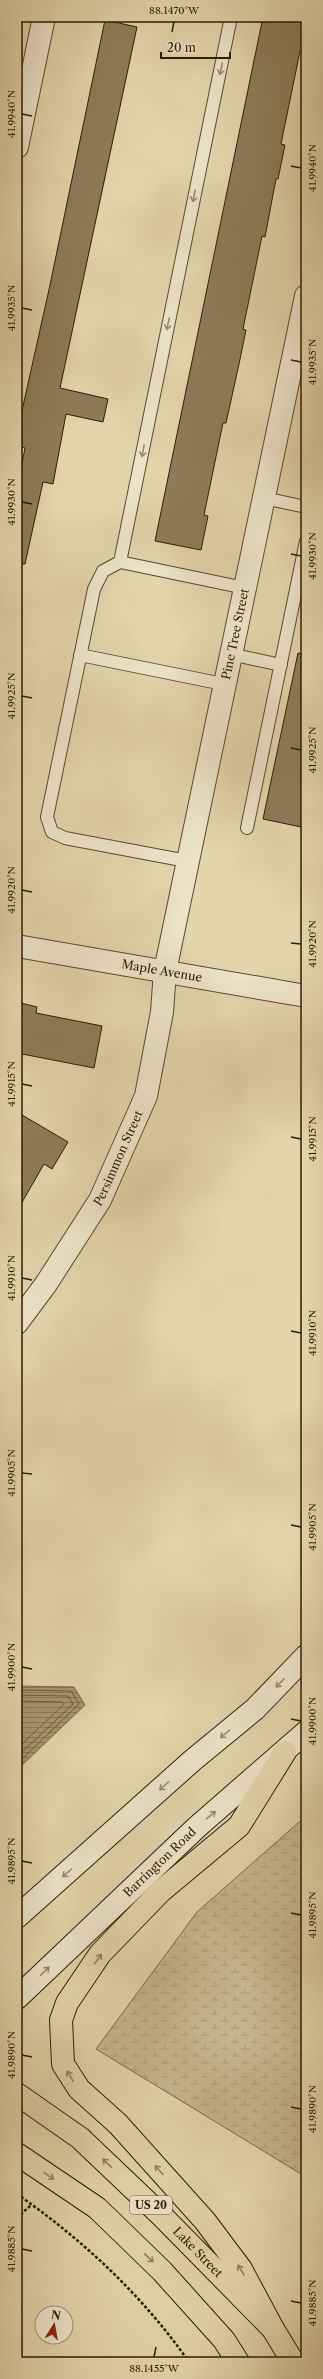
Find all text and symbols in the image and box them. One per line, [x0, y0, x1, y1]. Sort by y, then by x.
text: 88.1470°W [149, 4, 200, 17]
scale bar [161, 34, 230, 60]
text: 20 m [167, 40, 196, 55]
one-way arrow [216, 62, 224, 75]
text: 41.9940°N [5, 90, 18, 138]
text: 41.9940°N [306, 144, 319, 192]
one-way arrow [190, 189, 198, 202]
text: 41.9935°N [5, 285, 18, 331]
one-way arrow [164, 317, 172, 330]
text: 41.9935°N [306, 339, 319, 385]
one-way arrow [138, 444, 146, 457]
text: 41.9930°N [5, 478, 18, 526]
text: 41.9930°N [306, 532, 319, 580]
street label: Pine Tree Street [218, 586, 252, 681]
text: 41.9925°N [5, 673, 18, 719]
text: 41.9925°N [306, 727, 319, 773]
text: 41.9920°N [5, 866, 18, 914]
text: 41.9920°N [306, 920, 319, 968]
street label: Maple Avenue [120, 956, 204, 985]
text: 41.9915°N [5, 1061, 18, 1107]
street label: Persimmon Street [90, 1107, 146, 1209]
text: 41.9915°N [306, 1116, 319, 1162]
text: 41.9910°N [5, 1255, 18, 1301]
text: 41.9910°N [306, 1310, 319, 1356]
text: 41.9905°N [5, 1449, 18, 1497]
text: 41.9905°N [306, 1503, 319, 1551]
text: 41.9900°N [5, 1643, 18, 1691]
one-way arrow [276, 1677, 285, 1687]
text: 41.9900°N [306, 1697, 319, 1745]
one-way arrow [219, 1730, 230, 1739]
one-way arrow [158, 1782, 169, 1791]
one-way arrow [206, 1810, 217, 1819]
street label: Barrington Road [120, 1824, 199, 1900]
text: 41.9895°N [5, 1838, 18, 1885]
one-way arrow [62, 1868, 72, 1877]
text: 41.9895°N [306, 1892, 319, 1939]
one-way arrow [94, 1953, 102, 1964]
one-way arrow [40, 1966, 50, 1976]
text: 41.9890°N [5, 2031, 18, 2079]
one-way arrow [66, 2070, 74, 2081]
text: 41.9890°N [306, 2085, 319, 2133]
one-way arrow [102, 2159, 112, 2168]
one-way arrow [155, 2165, 164, 2175]
one-way arrow [43, 2172, 54, 2180]
road number: US 20 [130, 2196, 172, 2214]
street label: Lake Street [170, 2224, 227, 2281]
text: 41.9885°N [5, 2225, 18, 2273]
one-way arrow [144, 2253, 154, 2263]
one-way arrow [237, 2265, 245, 2276]
text: 41.9885°N [306, 2279, 319, 2327]
north arrow [34, 2305, 74, 2345]
text: N [50, 2307, 62, 2323]
text: 88.1455°W [129, 2362, 180, 2375]

